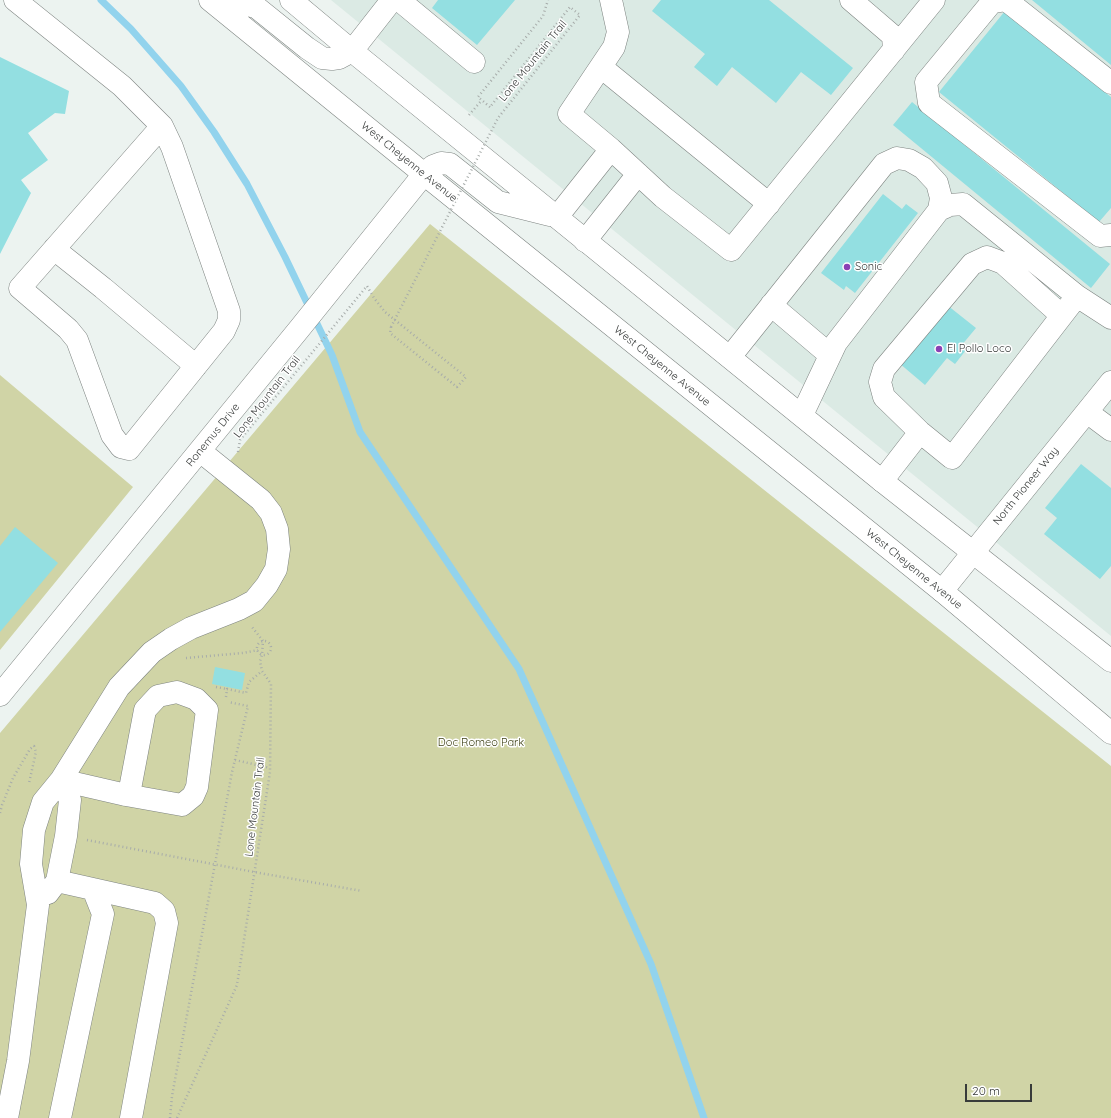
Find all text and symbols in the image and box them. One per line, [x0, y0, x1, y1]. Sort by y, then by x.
street label: Lone Mountain Trail [496, 18, 570, 104]
street label: West Cheyenne Avenue [358, 119, 460, 205]
place label: Sonic [855, 260, 882, 274]
marker: Sonic [842, 262, 852, 272]
street label: West Cheyenne Avenue [611, 323, 713, 409]
place label: El Pollo Loco [947, 342, 1011, 356]
marker: El Pollo Loco [934, 344, 944, 354]
street label: Lone Mountain Trail [231, 353, 303, 441]
street label: Ronemus Drive [183, 401, 243, 469]
street label: North Pioneer Way [990, 444, 1062, 528]
street label: West Cheyenne Avenue [863, 526, 965, 612]
park label: Doc Romeo Park [438, 736, 524, 750]
street label: Lone Mountain Trail [242, 756, 268, 858]
scale bar [967, 1076, 1034, 1102]
text: 20 m [972, 1083, 1000, 1098]

